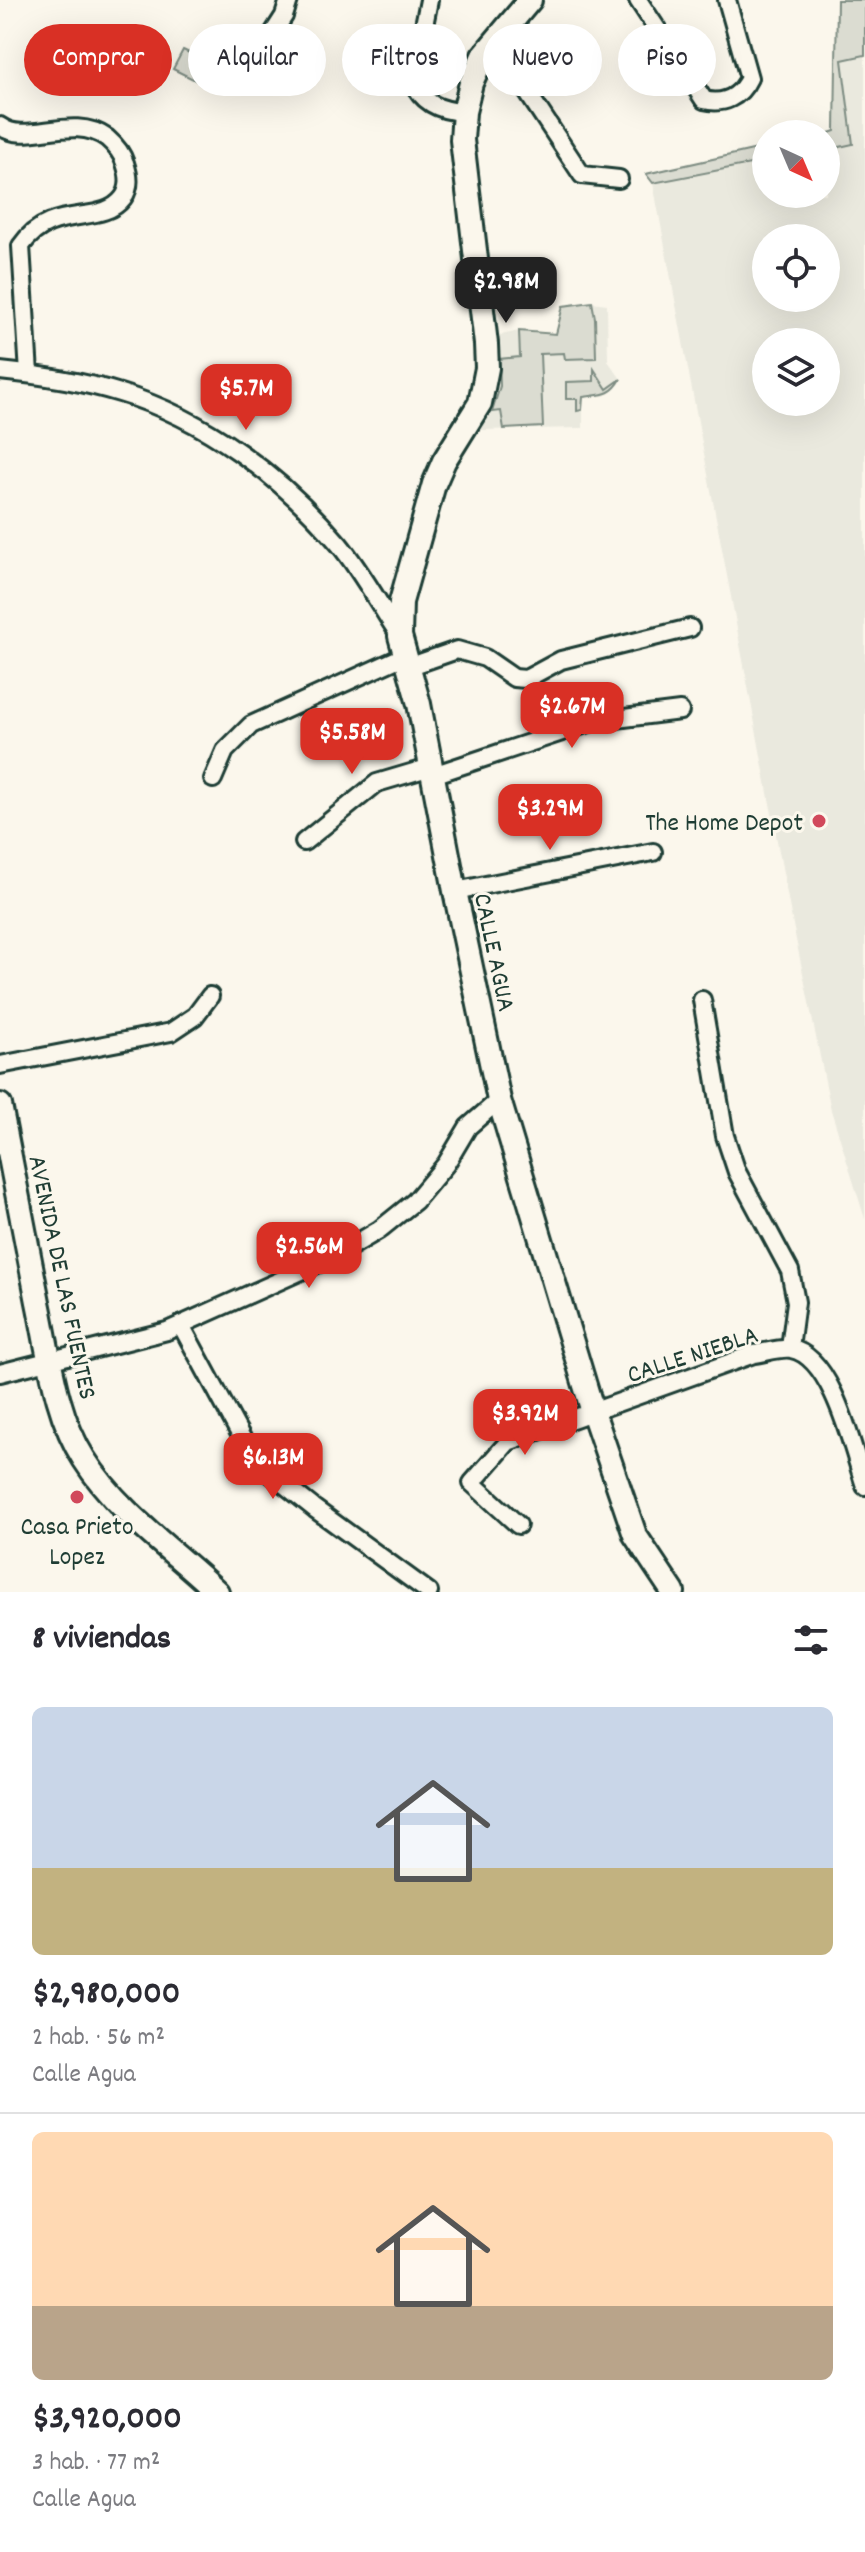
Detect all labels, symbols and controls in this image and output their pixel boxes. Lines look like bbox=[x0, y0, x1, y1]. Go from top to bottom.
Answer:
chip: Comprar bbox=[24, 24, 172, 96]
chip: Alquilar bbox=[188, 24, 326, 96]
chip: Filtros bbox=[342, 24, 467, 96]
chip: Nuevo bbox=[483, 24, 602, 96]
chip: Piso bbox=[618, 24, 716, 96]
north arrow bbox=[752, 120, 840, 208]
map controls bbox=[752, 120, 840, 416]
button: locate bbox=[752, 224, 840, 312]
pin: $2.98M bbox=[441, 257, 571, 325]
text: $2.98M bbox=[473, 264, 539, 301]
button: layers bbox=[752, 328, 840, 416]
pin: $5.7M bbox=[190, 364, 302, 432]
text: $5.7M bbox=[219, 371, 273, 408]
pin: $2.67M bbox=[507, 682, 637, 750]
text: $2.67M bbox=[539, 689, 605, 726]
pin: $5.58M bbox=[287, 708, 417, 776]
text: $5.58M bbox=[318, 715, 386, 752]
pin: $3.29M bbox=[485, 784, 615, 852]
text: $3.29M bbox=[516, 791, 584, 828]
place label: The Home Depot bbox=[645, 806, 803, 843]
marker: The Home Depot bbox=[810, 812, 828, 830]
street label: CALLE AGUA bbox=[462, 890, 523, 1015]
street label: AVENIDA DE LAS FUENTES bbox=[17, 1152, 105, 1403]
pin: $2.56M bbox=[244, 1222, 374, 1290]
text: $2.56M bbox=[275, 1229, 343, 1266]
street label: CALLE NIEBLA bbox=[623, 1318, 763, 1395]
pin: $3.92M bbox=[460, 1389, 590, 1457]
text: $3.92M bbox=[491, 1396, 559, 1433]
pin: $6.13M bbox=[208, 1433, 338, 1501]
text: $6.13M bbox=[242, 1440, 304, 1477]
marker: Casa Prieto Lopez bbox=[68, 1488, 86, 1506]
place label: Casa Prieto Lopez bbox=[21, 1510, 133, 1577]
text: 8 viviendas bbox=[32, 1616, 171, 1665]
icon: filters bbox=[789, 1618, 833, 1662]
icon: home bbox=[361, 1759, 505, 1903]
text: $2,980,000 bbox=[32, 1971, 180, 2020]
text: 2 hab. · 56 m² bbox=[32, 2020, 165, 2057]
text: Calle Agua bbox=[32, 2057, 136, 2094]
icon: home bbox=[361, 2184, 505, 2328]
text: $3,920,000 bbox=[32, 2396, 182, 2445]
text: 3 hab. · 77 m² bbox=[32, 2445, 160, 2482]
text: Calle Agua bbox=[32, 2482, 136, 2519]

